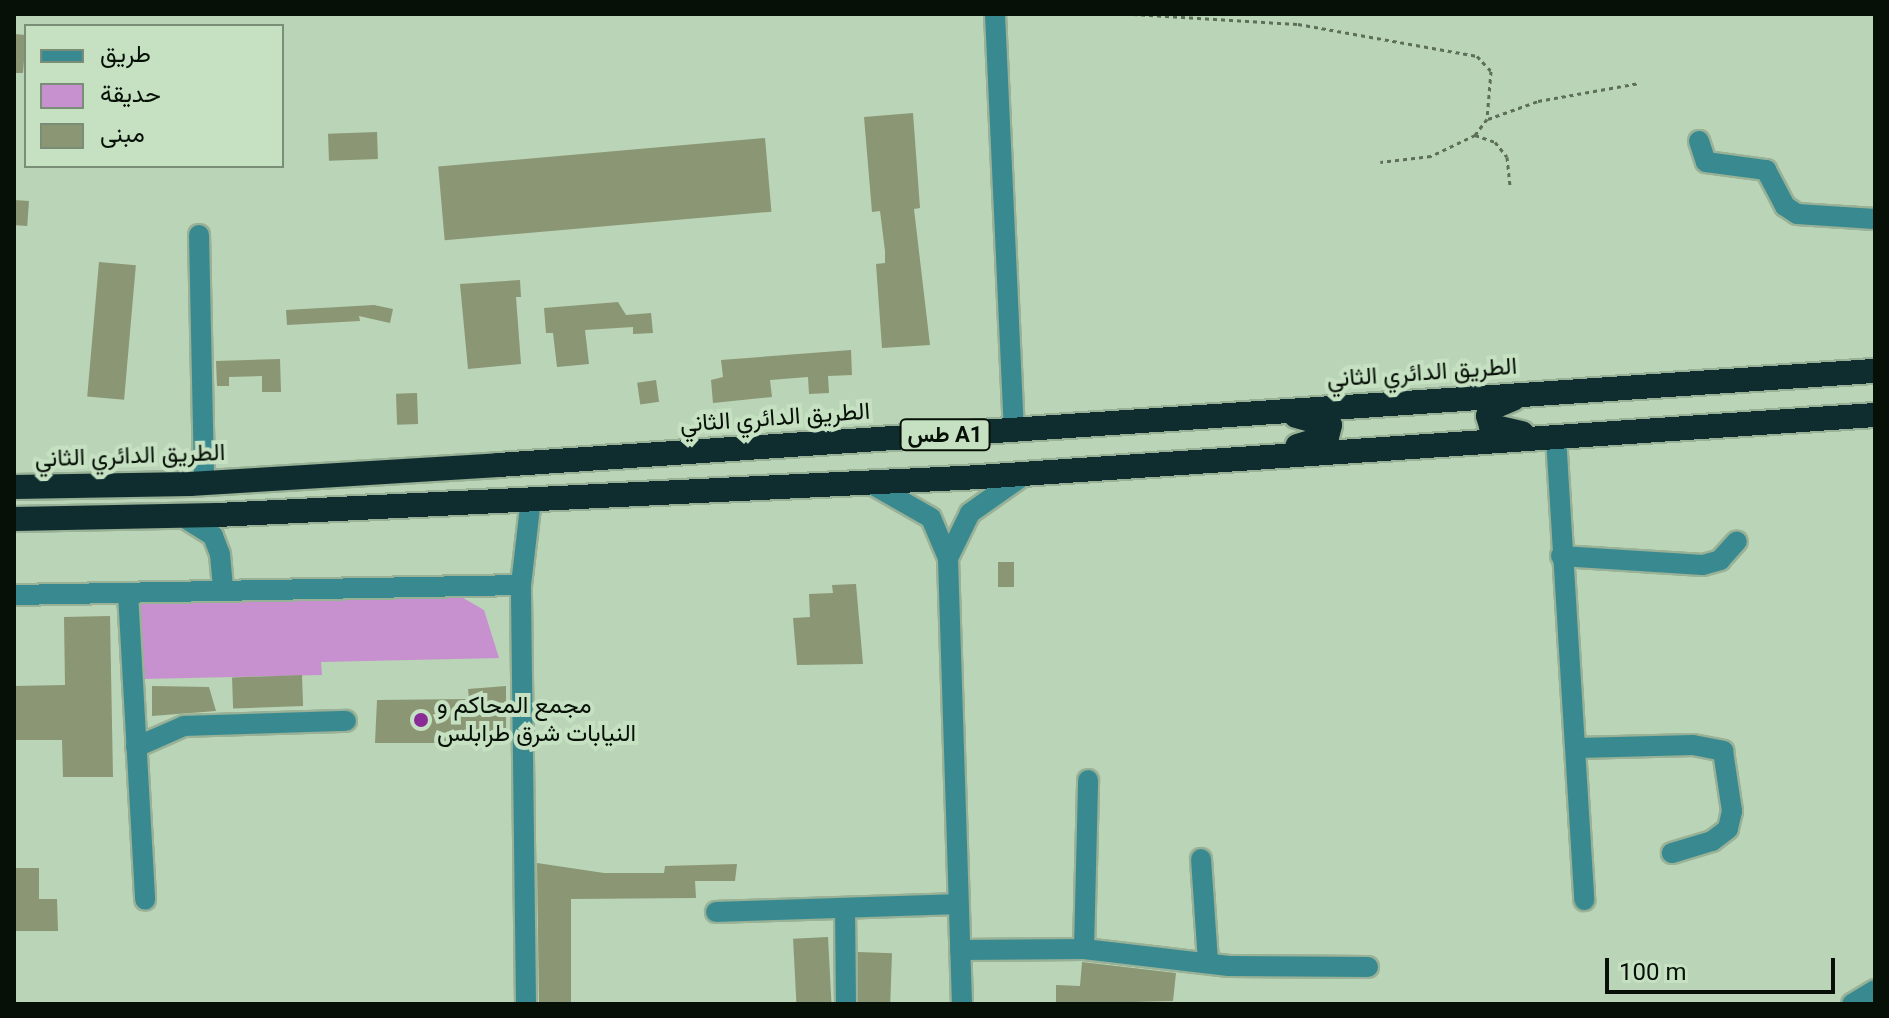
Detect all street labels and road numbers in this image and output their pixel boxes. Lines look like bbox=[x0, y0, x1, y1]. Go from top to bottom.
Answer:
street label: الطريق الدائري الثاني bbox=[1326, 352, 1518, 394]
street label: الطريق الدائري الثاني bbox=[679, 397, 871, 439]
road number: طس A1 bbox=[899, 417, 991, 453]
street label: الطريق الدائري الثاني bbox=[34, 438, 226, 474]

